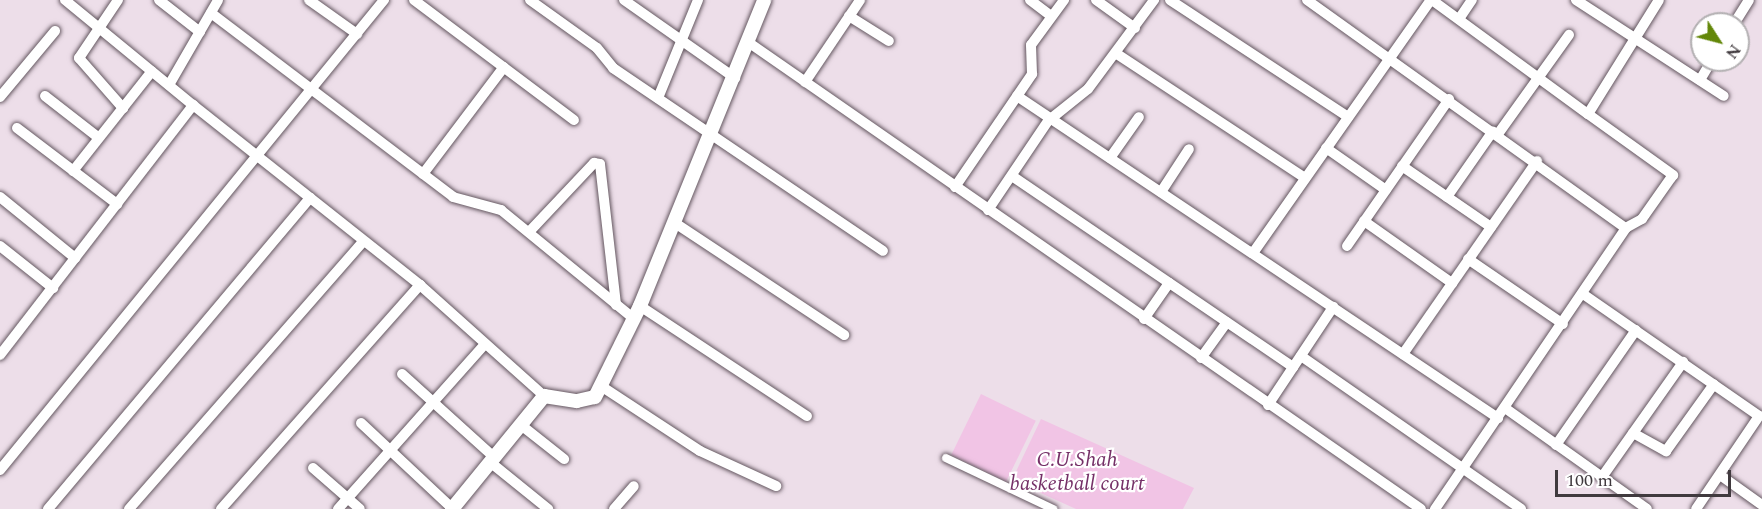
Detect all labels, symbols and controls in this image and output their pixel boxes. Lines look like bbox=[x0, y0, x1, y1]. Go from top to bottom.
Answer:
north arrow bbox=[1690, 12, 1750, 72]
text: N bbox=[1719, 39, 1746, 64]
park label: C.U.Shah basketball court bbox=[1010, 447, 1144, 497]
scale bar bbox=[1558, 458, 1734, 496]
text: 100 m bbox=[1566, 467, 1613, 494]

